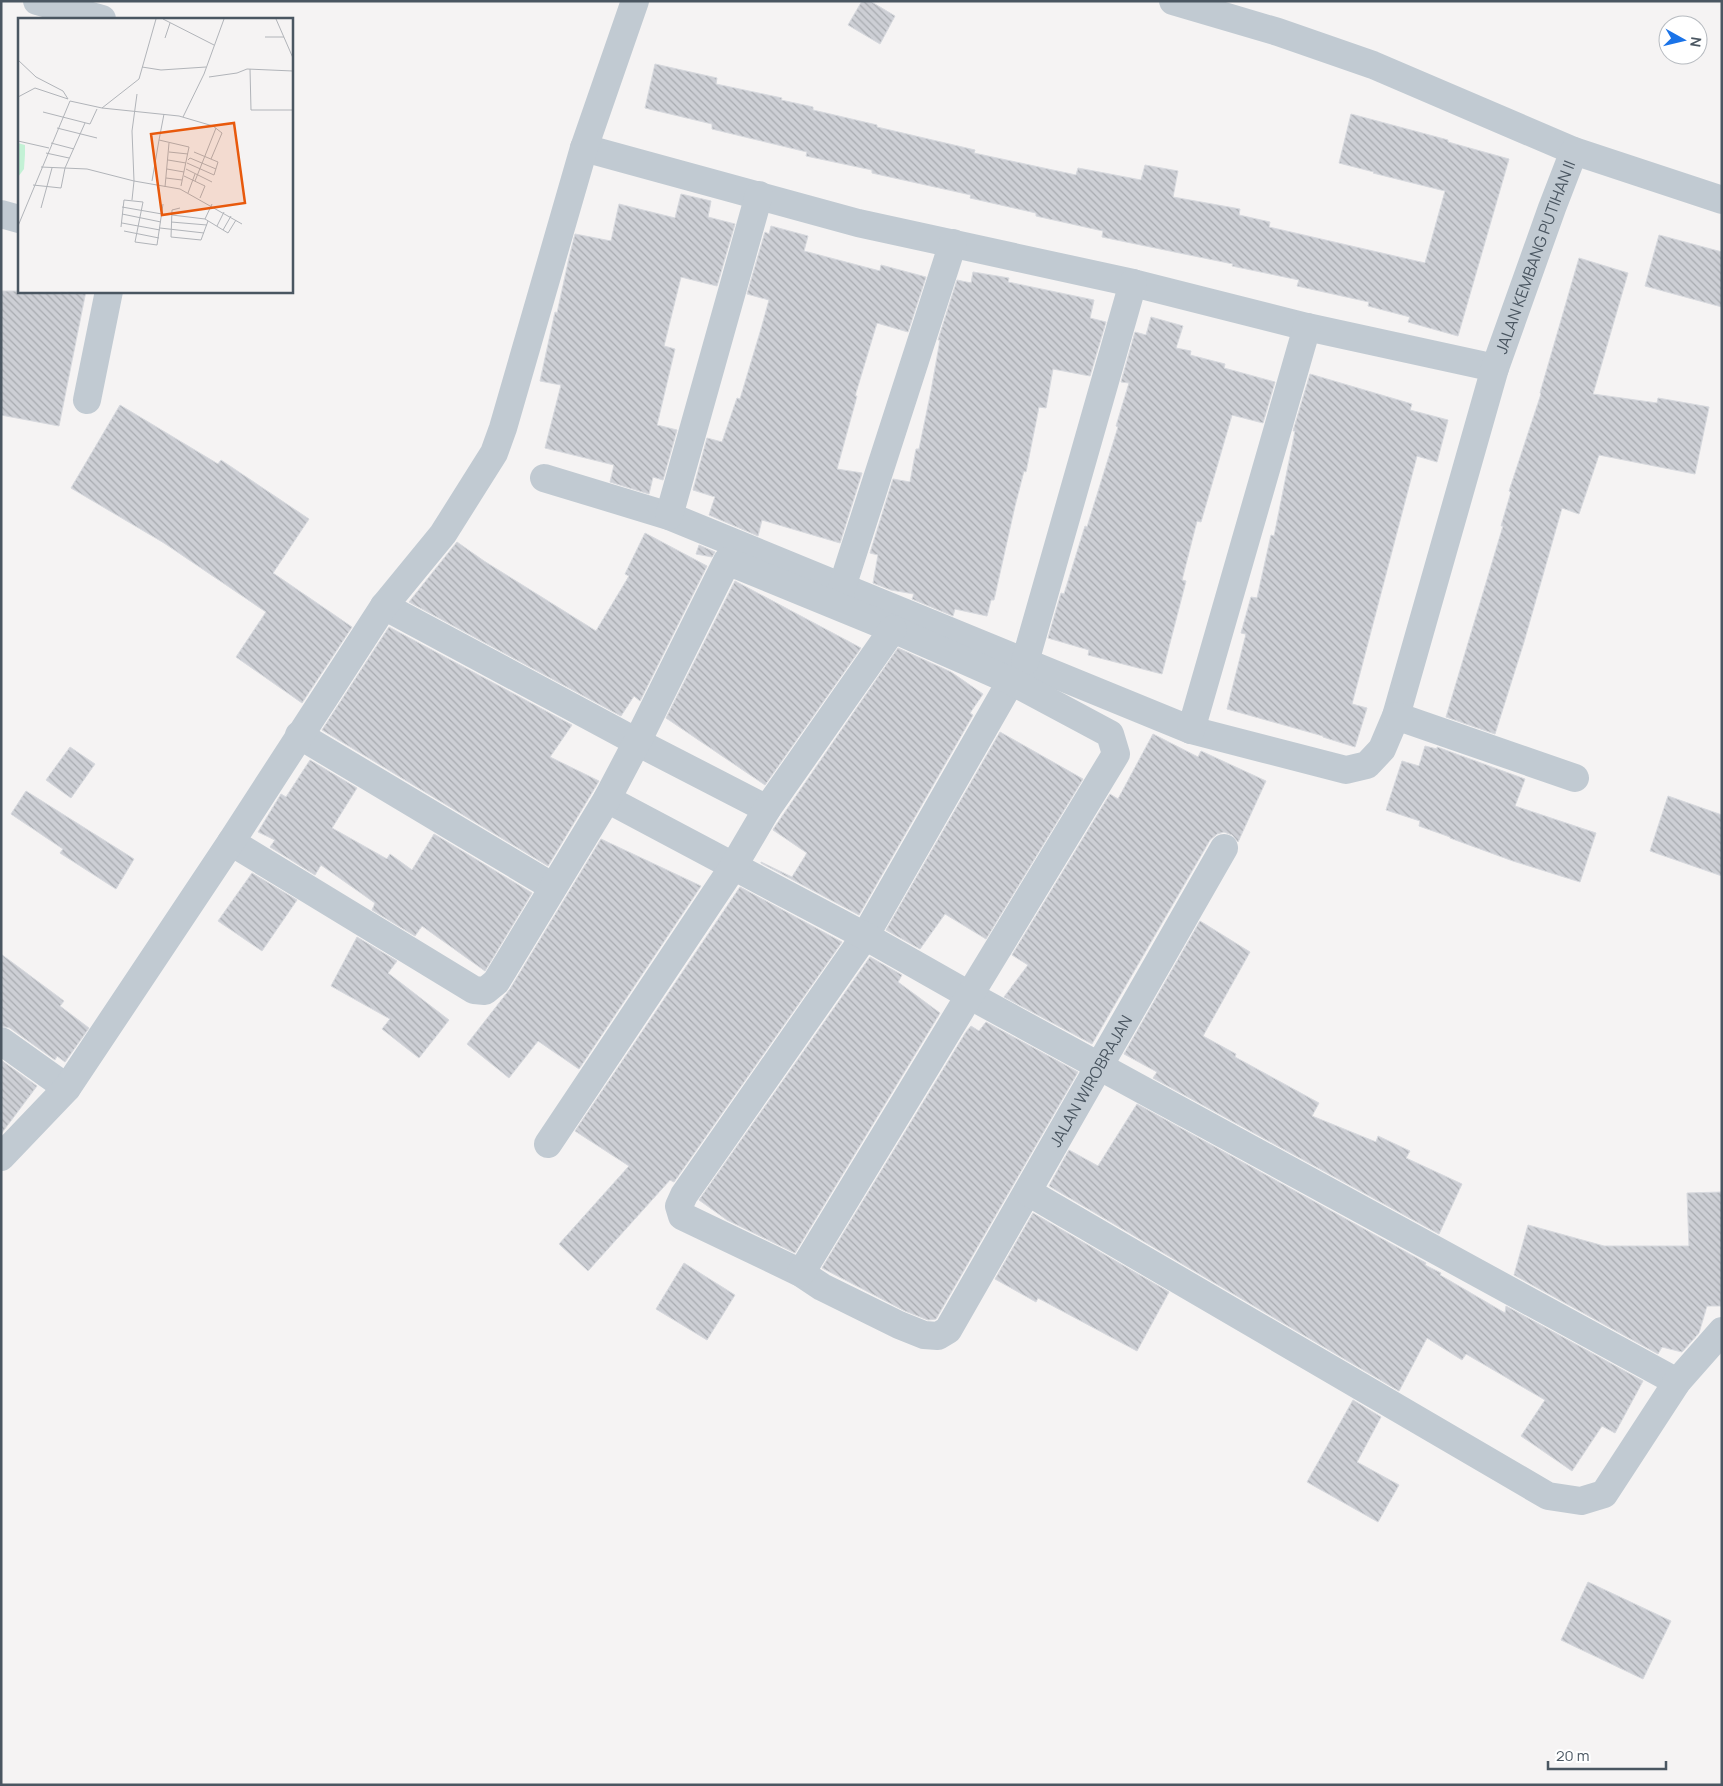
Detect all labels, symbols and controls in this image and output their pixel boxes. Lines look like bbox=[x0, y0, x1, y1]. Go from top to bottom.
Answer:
north arrow bbox=[1658, 15, 1708, 65]
inset map bbox=[18, 18, 292, 292]
text: N bbox=[1686, 36, 1706, 48]
street label: JALAN KEMBANG PUTIHAN II bbox=[1490, 157, 1580, 357]
street label: JALAN WIROBRAJAN bbox=[1044, 1011, 1137, 1151]
scale bar bbox=[1548, 1738, 1666, 1770]
text: 20 m bbox=[1556, 1745, 1589, 1766]

